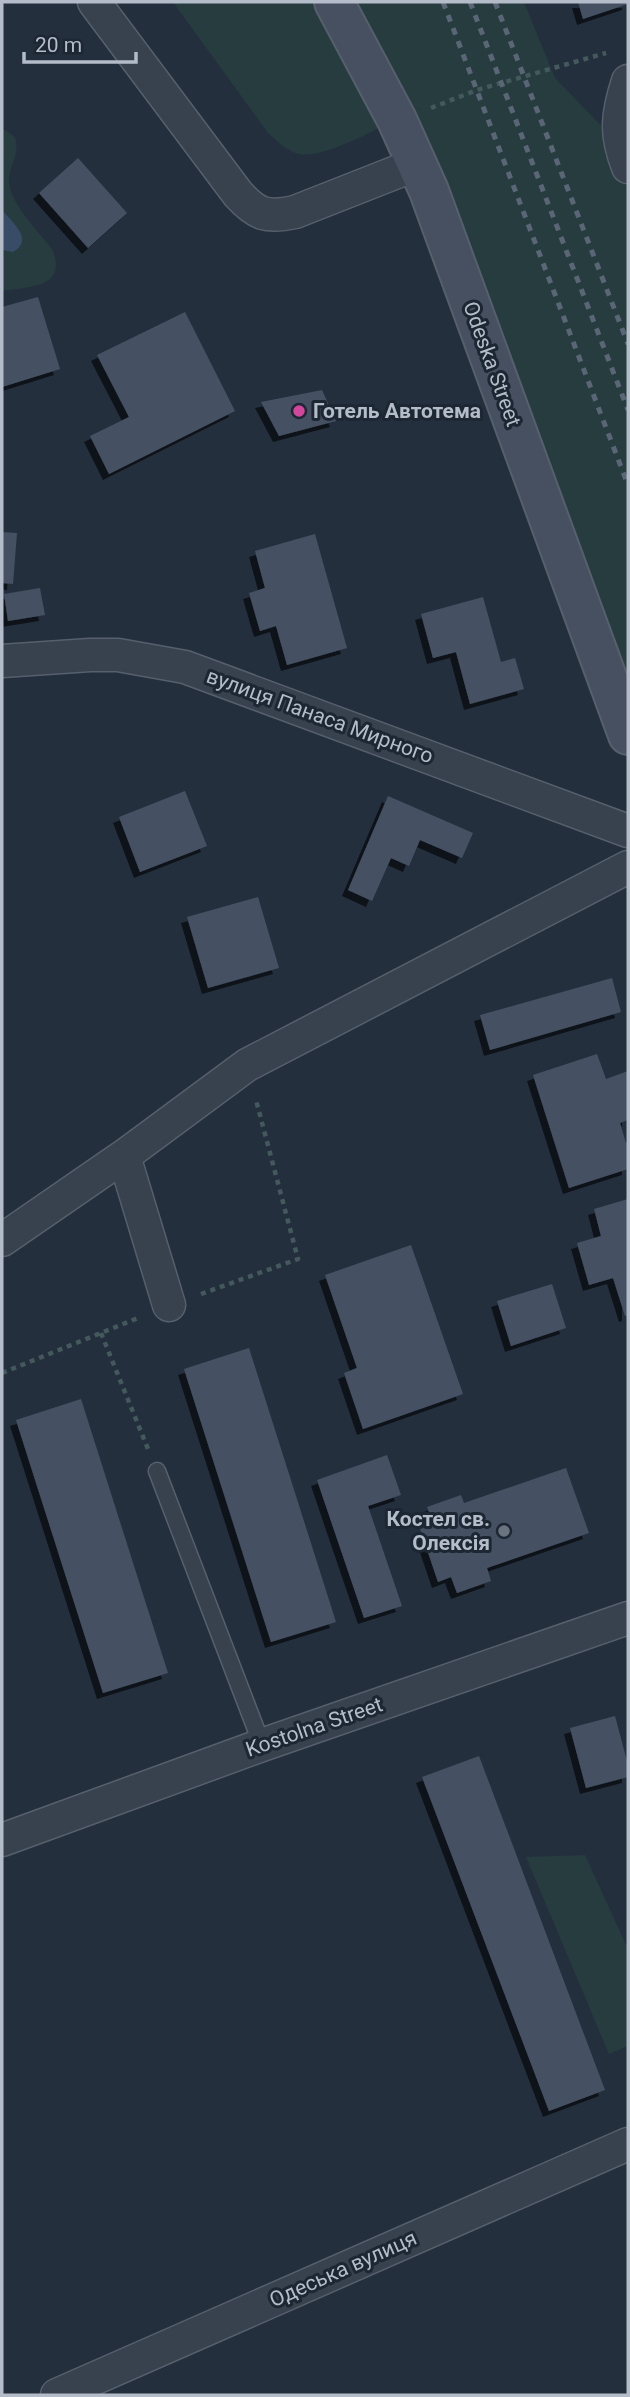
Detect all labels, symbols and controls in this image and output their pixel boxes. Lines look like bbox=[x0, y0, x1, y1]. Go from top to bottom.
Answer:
scale bar bbox=[24, 21, 136, 65]
text: 20 m bbox=[35, 33, 82, 57]
street label: Odeska Street bbox=[458, 298, 526, 430]
place label: Готель Автотема bbox=[313, 399, 481, 423]
marker: Готель Автотема bbox=[291, 403, 307, 419]
street label: вулиця Панаса Мирного bbox=[203, 664, 437, 768]
place label: Костел св. Олексія bbox=[387, 1507, 490, 1555]
marker: Костел св. Олексія bbox=[496, 1523, 512, 1539]
street label: Kostolna Street bbox=[242, 1692, 386, 1762]
street label: Одеська вулиця bbox=[266, 2226, 420, 2312]

